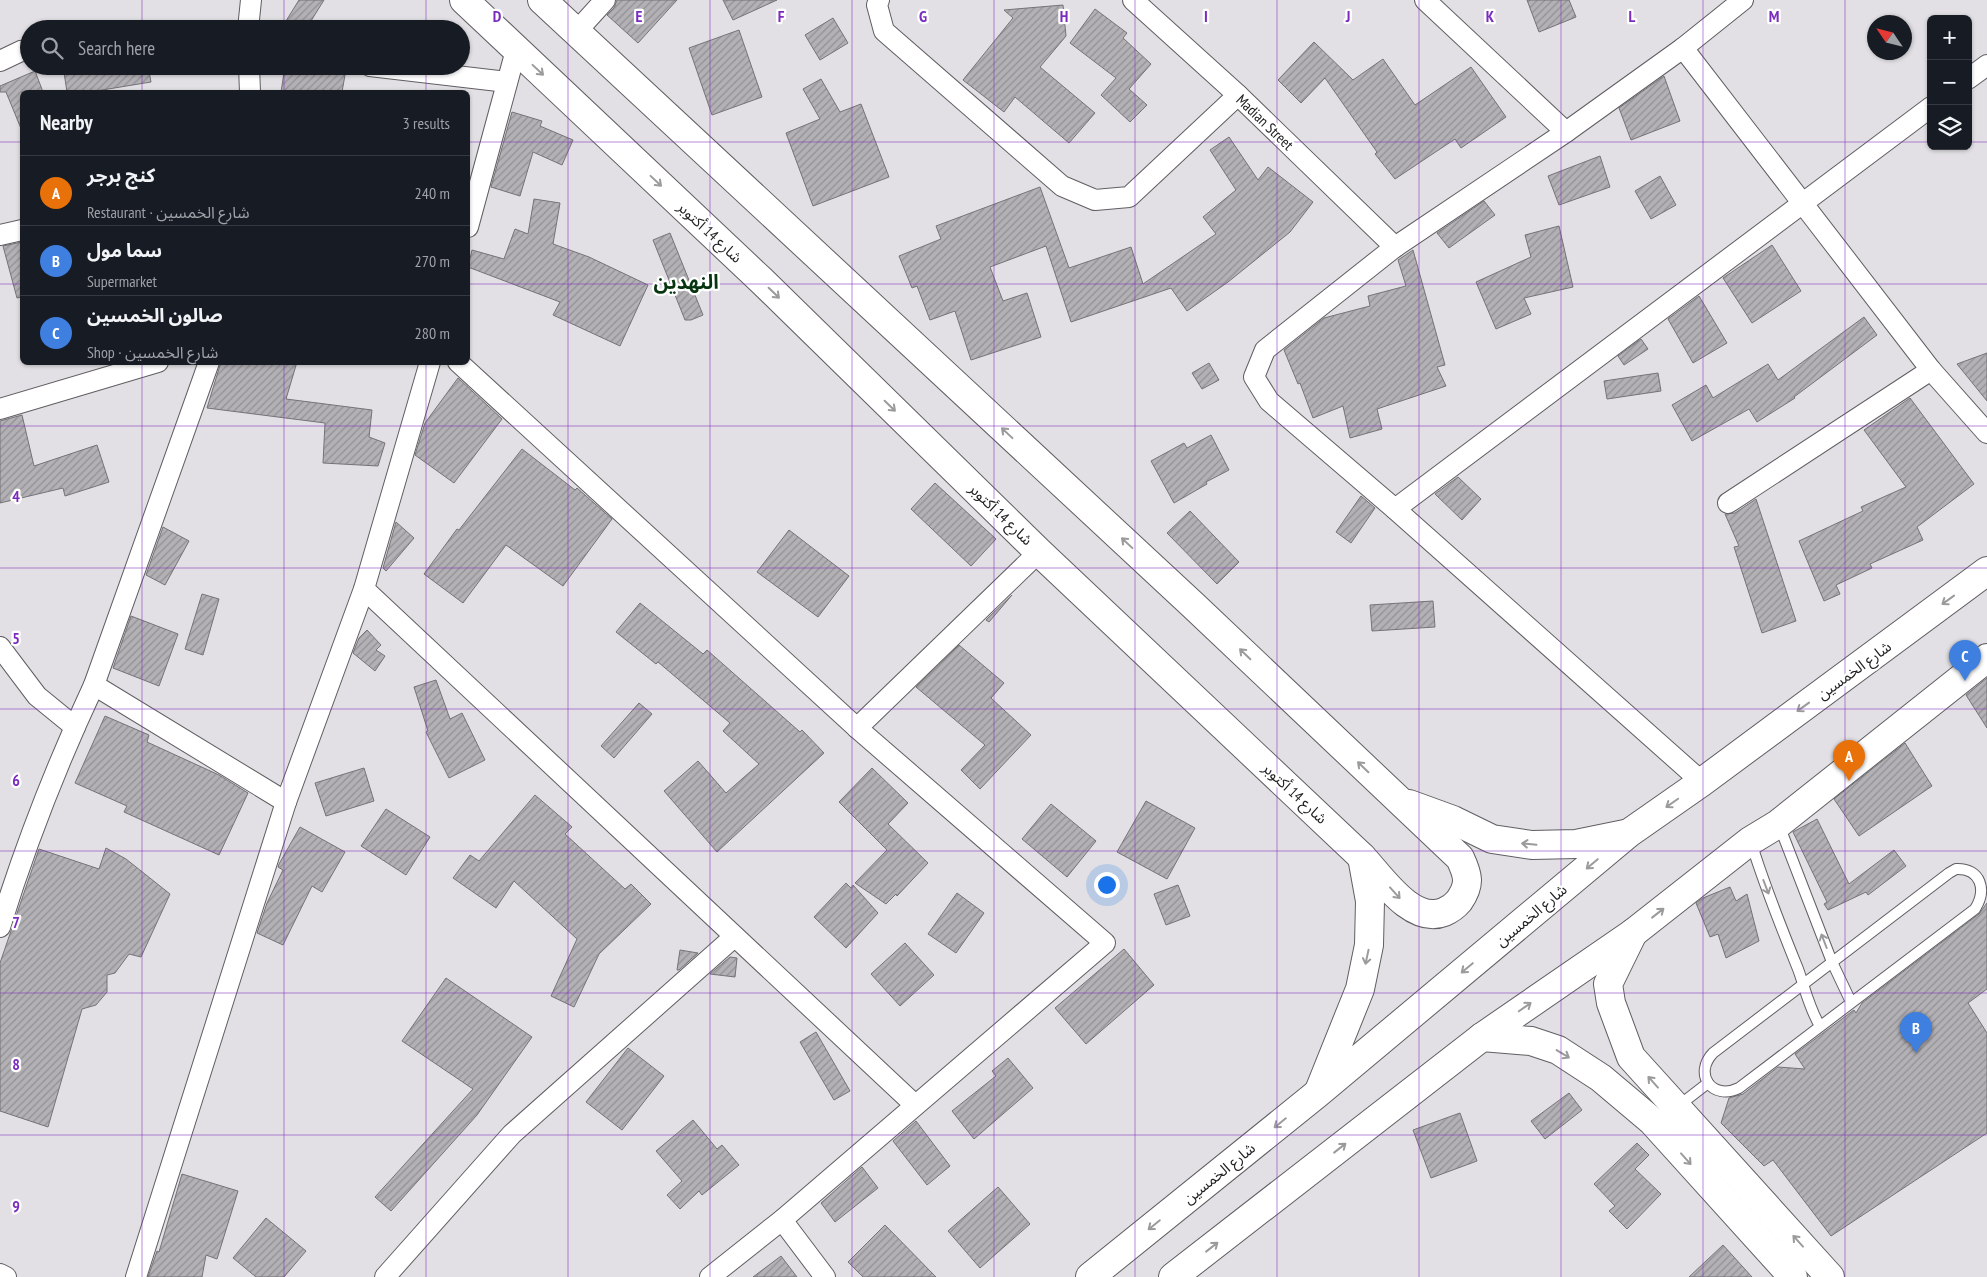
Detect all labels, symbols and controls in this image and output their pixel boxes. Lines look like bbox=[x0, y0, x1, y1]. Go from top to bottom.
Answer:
text: D bbox=[493, 6, 502, 26]
text: E bbox=[636, 6, 643, 26]
text: F bbox=[778, 6, 785, 26]
text: G bbox=[919, 6, 927, 26]
text: H bbox=[1060, 6, 1068, 26]
text: I bbox=[1204, 6, 1208, 26]
text: J bbox=[1345, 6, 1350, 26]
text: K bbox=[1486, 6, 1495, 26]
text: L bbox=[1629, 6, 1636, 26]
text: M bbox=[1769, 6, 1779, 26]
north arrow bbox=[1867, 15, 1912, 60]
map controls bbox=[1927, 15, 1972, 150]
button: + bbox=[1927, 15, 1972, 60]
search box bbox=[20, 20, 470, 75]
icon: search bbox=[38, 34, 66, 62]
text: Search here bbox=[78, 36, 155, 60]
button: − bbox=[1927, 60, 1972, 105]
one-way arrow bbox=[531, 64, 544, 76]
street label: Madian Street bbox=[1232, 90, 1298, 154]
button: layers bbox=[1927, 105, 1972, 150]
text: Nearby bbox=[40, 109, 93, 136]
text: 3 results bbox=[403, 113, 450, 133]
text: كنج برجر bbox=[87, 163, 155, 187]
one-way arrow bbox=[650, 175, 662, 187]
text: A bbox=[52, 183, 60, 203]
text: 240 m bbox=[415, 183, 450, 203]
street label: شارع 14 أكتوبر bbox=[671, 197, 746, 269]
text: Restaurant · شارع الخمسين bbox=[87, 202, 249, 222]
text: سما مول bbox=[87, 238, 162, 262]
text: B bbox=[52, 251, 60, 271]
text: 270 m bbox=[415, 251, 450, 271]
district label: النهدين bbox=[653, 269, 719, 295]
text: Supermarket bbox=[87, 271, 157, 291]
one-way arrow bbox=[768, 287, 780, 299]
text: صالون الخمسين bbox=[87, 303, 223, 327]
text: C bbox=[52, 323, 60, 343]
text: 280 m bbox=[415, 323, 450, 343]
text: Shop · شارع الخمسين bbox=[87, 342, 218, 362]
one-way arrow bbox=[884, 400, 897, 412]
one-way arrow bbox=[1001, 427, 1014, 439]
street label: شارع 14 أكتوبر bbox=[962, 478, 1037, 551]
text: 4 bbox=[12, 486, 20, 506]
one-way arrow bbox=[1120, 537, 1133, 549]
one-way arrow bbox=[1941, 595, 1955, 605]
text: 5 bbox=[12, 628, 20, 648]
street label: شارع الخمسين bbox=[1813, 636, 1897, 706]
pin: C bbox=[1949, 640, 1981, 681]
one-way arrow bbox=[1239, 648, 1251, 660]
one-way arrow bbox=[1796, 702, 1810, 712]
pin: A bbox=[1833, 740, 1865, 781]
street label: شارع 14 أكتوبر bbox=[1256, 758, 1331, 830]
one-way arrow bbox=[1356, 761, 1369, 773]
text: 6 bbox=[12, 770, 20, 790]
one-way arrow bbox=[1665, 798, 1679, 808]
one-way arrow bbox=[1521, 839, 1537, 849]
one-way arrow bbox=[1585, 859, 1598, 870]
your location bbox=[1094, 872, 1120, 898]
street label: شارع الخمسين bbox=[1491, 879, 1573, 953]
one-way arrow bbox=[1762, 879, 1771, 894]
one-way arrow bbox=[1389, 887, 1401, 900]
one-way arrow bbox=[1651, 908, 1664, 919]
text: 7 bbox=[12, 912, 20, 932]
one-way arrow bbox=[1819, 934, 1829, 949]
one-way arrow bbox=[1361, 949, 1371, 965]
one-way arrow bbox=[1460, 963, 1473, 974]
one-way arrow bbox=[1518, 1002, 1532, 1012]
pin: B bbox=[1900, 1012, 1932, 1053]
one-way arrow bbox=[1556, 1049, 1570, 1059]
text: 8 bbox=[12, 1054, 20, 1074]
one-way arrow bbox=[1647, 1075, 1659, 1088]
one-way arrow bbox=[1274, 1118, 1287, 1129]
street label: شارع الخمسين bbox=[1179, 1138, 1261, 1210]
one-way arrow bbox=[1333, 1142, 1346, 1153]
one-way arrow bbox=[1680, 1152, 1692, 1165]
text: 9 bbox=[12, 1196, 20, 1216]
one-way arrow bbox=[1148, 1220, 1161, 1231]
one-way arrow bbox=[1792, 1234, 1804, 1247]
one-way arrow bbox=[1205, 1242, 1219, 1252]

